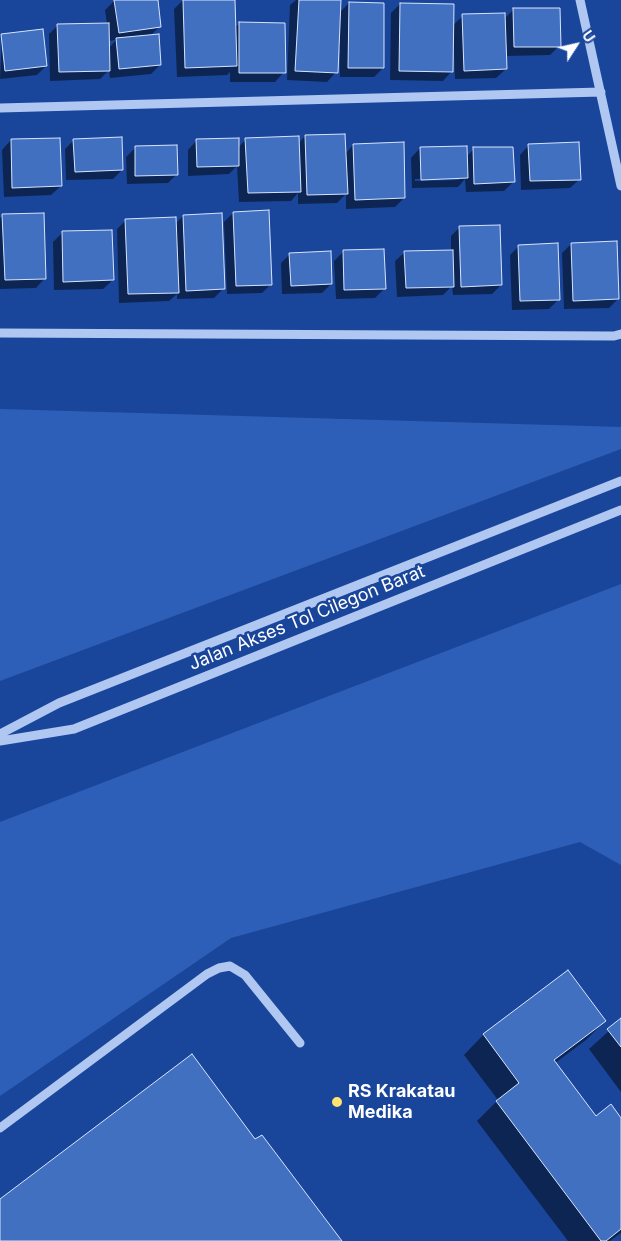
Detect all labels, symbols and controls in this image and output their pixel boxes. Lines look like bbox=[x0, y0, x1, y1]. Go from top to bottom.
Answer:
north arrow bbox=[551, 20, 601, 70]
text: U bbox=[579, 27, 599, 45]
street label: Jalan Akses Tol Cilegon Barat bbox=[186, 561, 428, 675]
place label: RS Krakatau Medika bbox=[348, 1081, 456, 1124]
marker: RS Krakatau Medika bbox=[330, 1095, 344, 1109]

